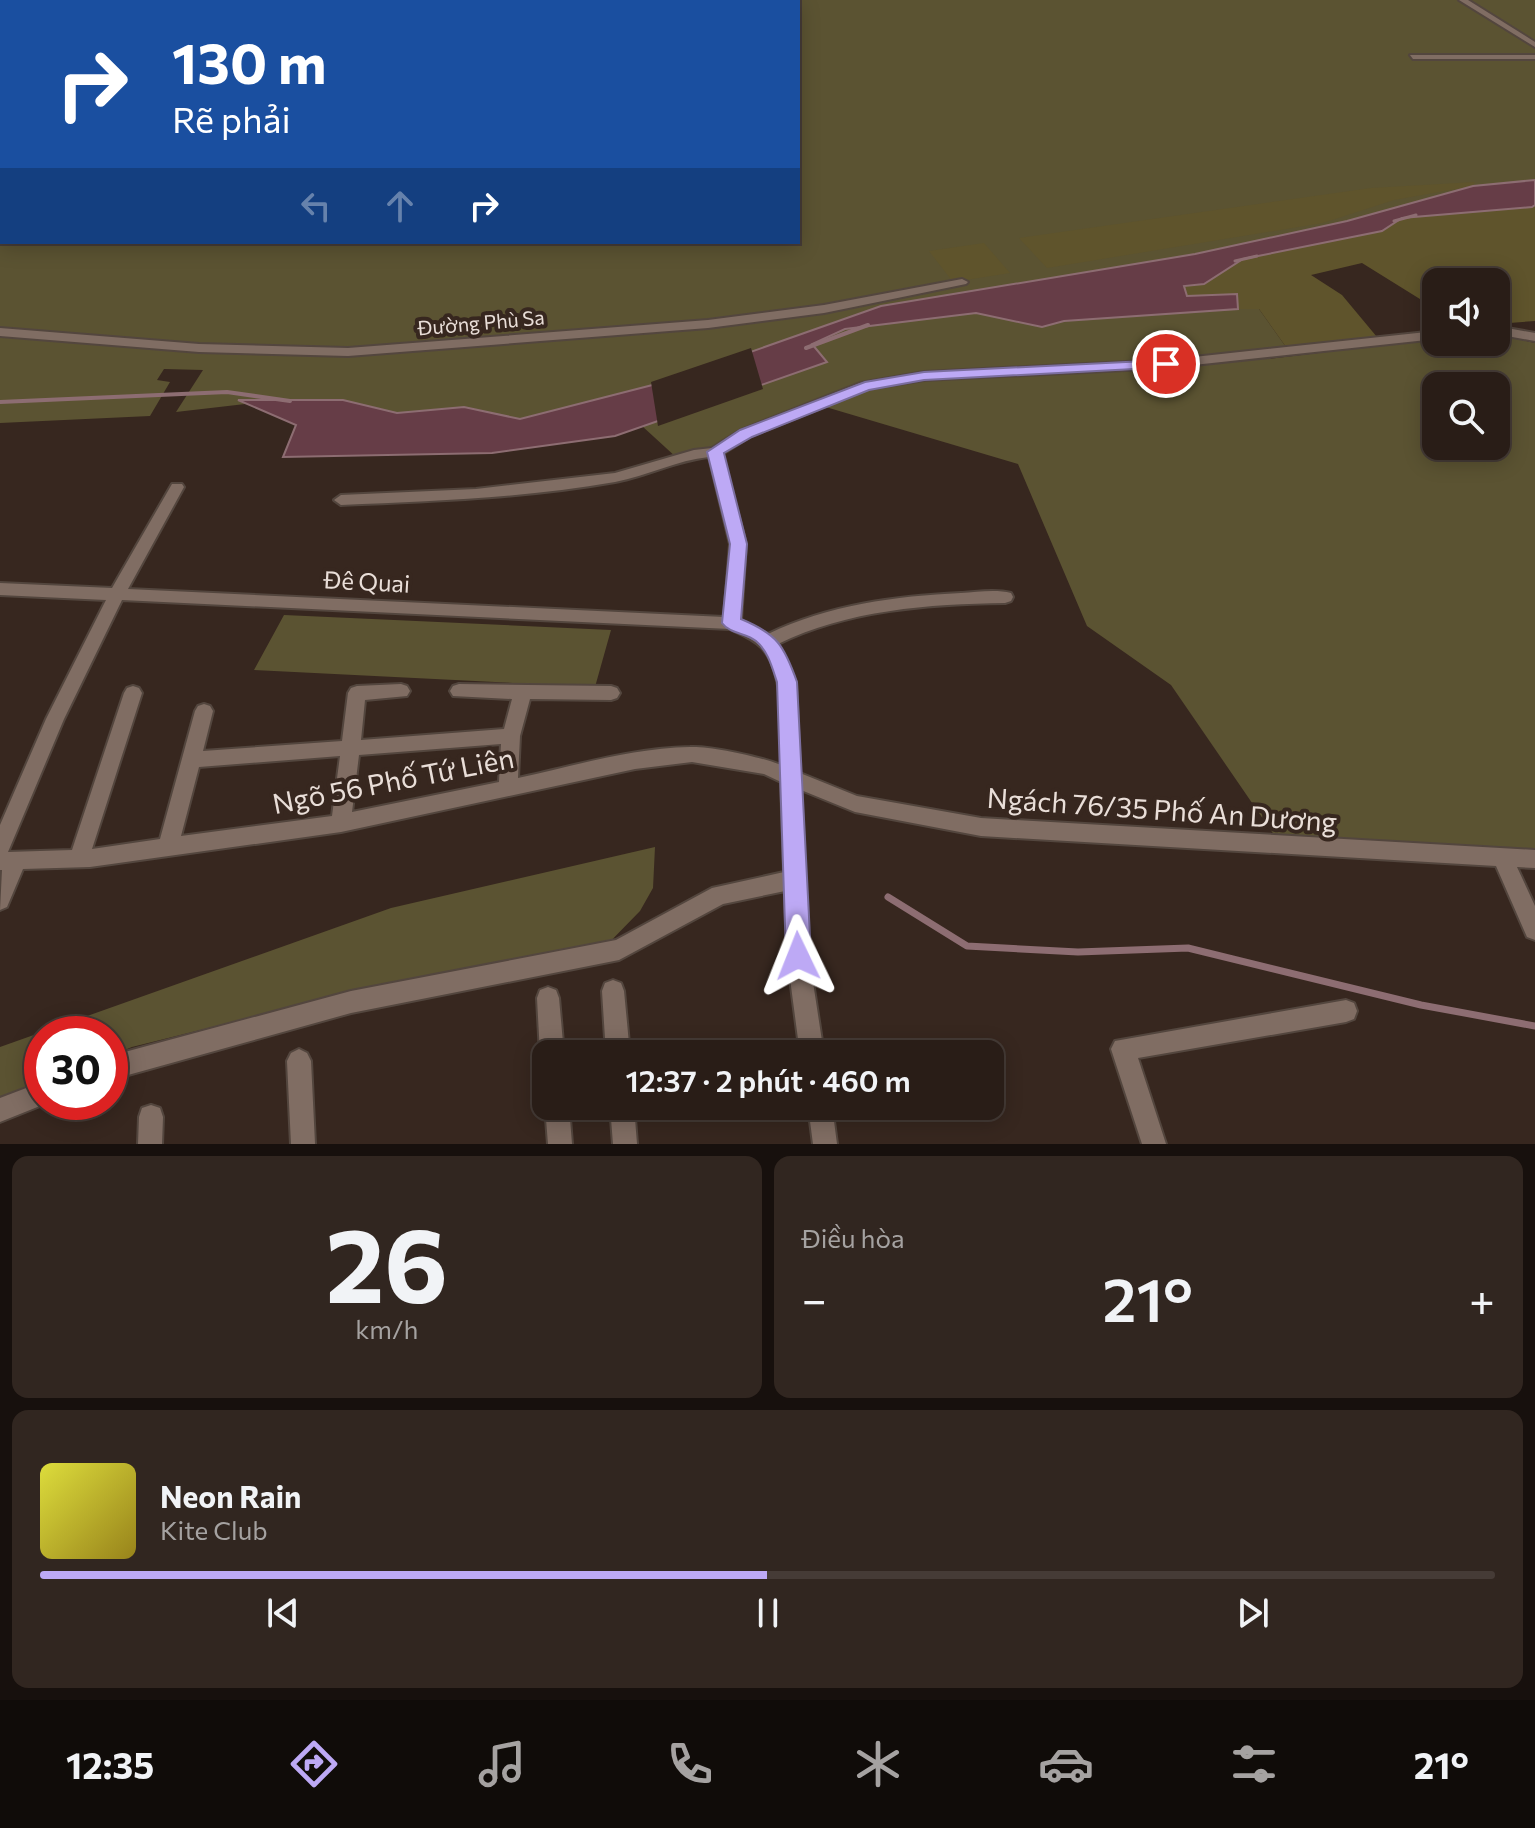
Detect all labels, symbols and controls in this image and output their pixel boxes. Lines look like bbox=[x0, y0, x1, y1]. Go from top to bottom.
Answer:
text: 130 m bbox=[172, 27, 327, 96]
icon: right bbox=[40, 32, 144, 136]
text: Rẽ phải bbox=[172, 96, 291, 140]
icon: left bbox=[294, 184, 338, 228]
icon: ahead bbox=[378, 184, 422, 228]
icon: right bbox=[462, 184, 506, 228]
map controls bbox=[1422, 268, 1510, 460]
button: sound bbox=[1422, 268, 1510, 356]
street label: Đường Phù Sa bbox=[416, 304, 545, 340]
pin bbox=[1132, 330, 1200, 398]
icon: arrive bbox=[1144, 342, 1188, 386]
button: search bbox=[1422, 372, 1510, 460]
street label: Đê Quai bbox=[322, 564, 411, 598]
street label: Ngõ 56 Phố Tứ Liên bbox=[269, 740, 517, 820]
street label: Ngách 76/35 Phố An Dương bbox=[986, 780, 1338, 838]
position arrow bbox=[756, 914, 840, 998]
speed limit sign: 30 bbox=[24, 1016, 128, 1120]
text: 12:37 · 2 phút · 460 m bbox=[625, 1061, 911, 1098]
text: 26 bbox=[325, 1197, 448, 1324]
text: Điều hòa bbox=[802, 1222, 905, 1253]
text: 21° bbox=[1103, 1261, 1193, 1334]
text: − bbox=[802, 1271, 827, 1325]
text: + bbox=[1469, 1271, 1495, 1325]
text: km/h bbox=[355, 1313, 418, 1344]
text: Neon Rain bbox=[160, 1477, 301, 1514]
text: Kite Club bbox=[160, 1514, 268, 1545]
icon: previous bbox=[261, 1591, 305, 1635]
icon: pause bbox=[746, 1591, 790, 1635]
icon: next bbox=[1231, 1591, 1275, 1635]
icon: directions bbox=[286, 1736, 342, 1792]
icon: music bbox=[474, 1736, 530, 1792]
icon: phone bbox=[662, 1736, 718, 1792]
icon: climate bbox=[850, 1736, 906, 1792]
icon: car bbox=[1038, 1736, 1094, 1792]
icon: filters bbox=[1226, 1736, 1282, 1792]
text: 12:35 bbox=[66, 1742, 154, 1786]
text: 21° bbox=[1414, 1742, 1469, 1786]

